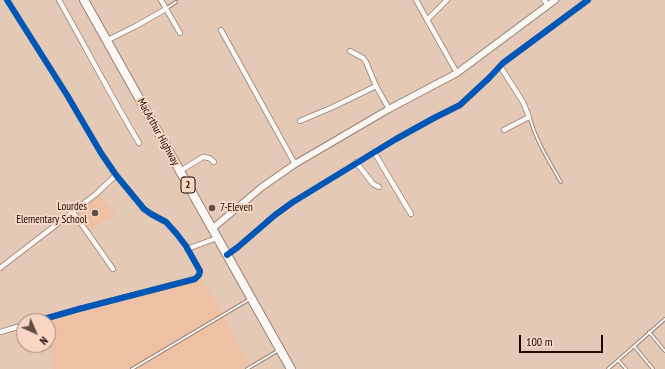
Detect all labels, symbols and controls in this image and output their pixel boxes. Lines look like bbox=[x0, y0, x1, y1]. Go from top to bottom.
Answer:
street label: MacArthur Highway bbox=[134, 96, 182, 168]
road number: 2 bbox=[181, 177, 195, 193]
place label: Lourdes Elementary School bbox=[16, 200, 87, 226]
place label: 7-Eleven bbox=[220, 201, 253, 215]
marker: 7-Eleven bbox=[207, 203, 217, 213]
marker: Lourdes Elementary School bbox=[90, 208, 100, 218]
north arrow bbox=[16, 313, 56, 353]
scale bar bbox=[521, 327, 605, 353]
text: N bbox=[37, 334, 51, 348]
text: 100 m bbox=[526, 334, 553, 349]

